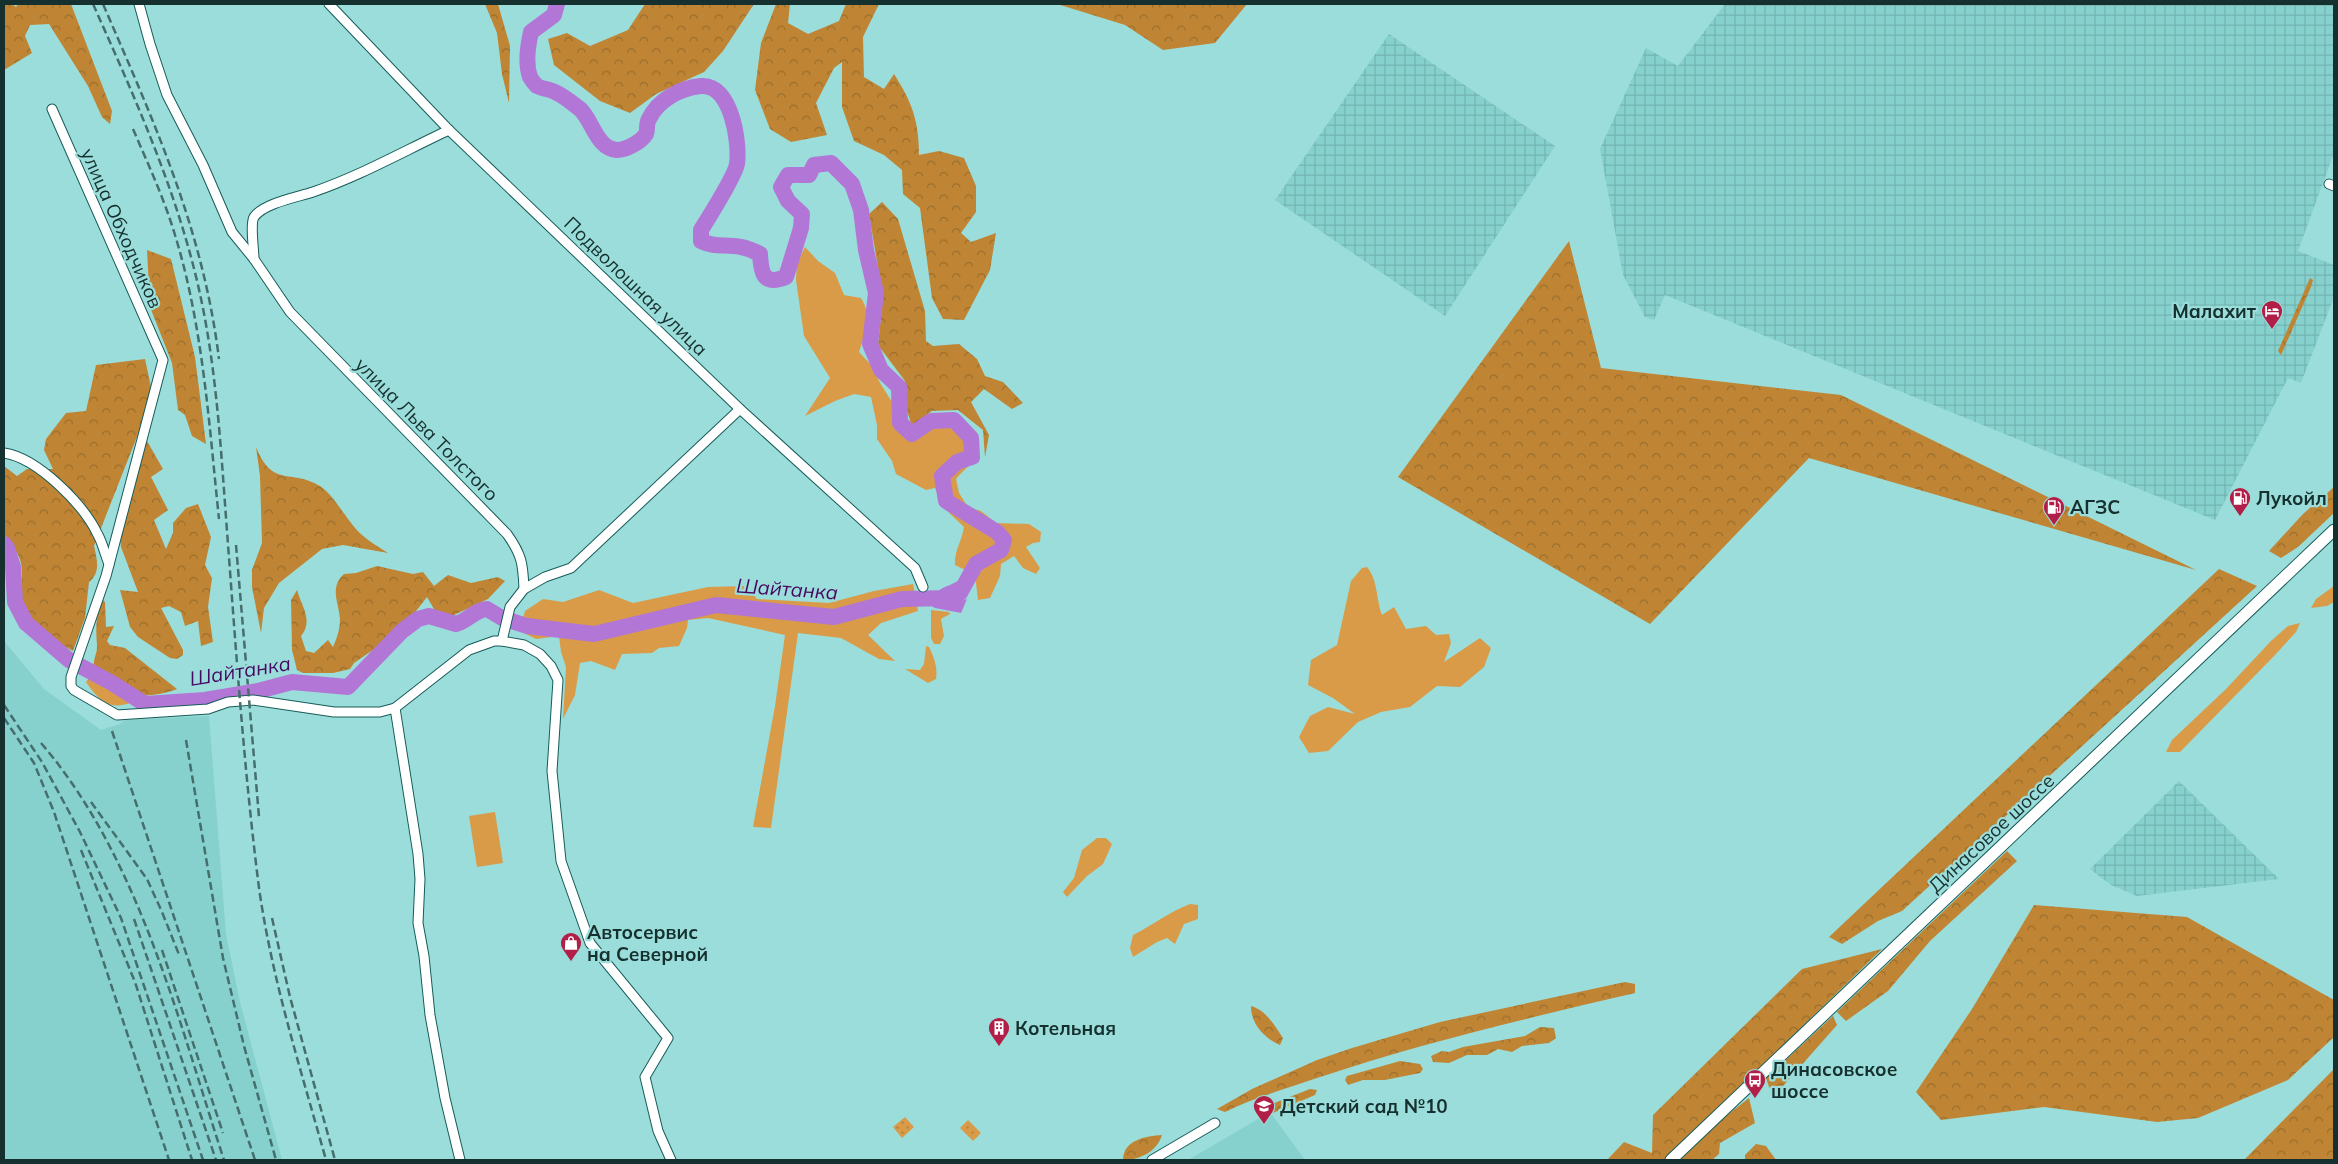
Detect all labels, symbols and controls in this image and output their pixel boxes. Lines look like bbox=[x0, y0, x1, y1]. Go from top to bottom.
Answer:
street label: улица Обходчиков bbox=[76, 144, 168, 312]
street label: Подволошная улица bbox=[559, 211, 713, 361]
place label: Малахит bbox=[2172, 299, 2257, 323]
hotel icon: Малахит bbox=[2260, 299, 2284, 330]
street label: улица Льва Толстого bbox=[350, 352, 504, 506]
fuel station icon: Лукойл bbox=[2228, 486, 2252, 517]
place label: Лукойл bbox=[2256, 486, 2327, 510]
fuel station icon: АГЗС bbox=[2042, 495, 2066, 526]
place label: АГЗС bbox=[2070, 495, 2120, 519]
water label: Шайтанка bbox=[735, 572, 839, 605]
water label: Шайтанка bbox=[188, 650, 292, 691]
street label: Динасовое шоссе bbox=[1923, 768, 2059, 898]
place label: Автосервис на Северной bbox=[587, 920, 708, 966]
shop icon: Автосервис на Северной bbox=[559, 931, 583, 962]
building icon: Котельная bbox=[987, 1016, 1011, 1047]
place label: Котельная bbox=[1015, 1016, 1116, 1040]
place label: Динасовское шоссе bbox=[1771, 1057, 1897, 1103]
bus stop icon: Динасовское шоссе bbox=[1743, 1068, 1767, 1099]
school or university icon: Детский сад №10 bbox=[1252, 1094, 1276, 1125]
place label: Детский сад №10 bbox=[1280, 1094, 1448, 1118]

